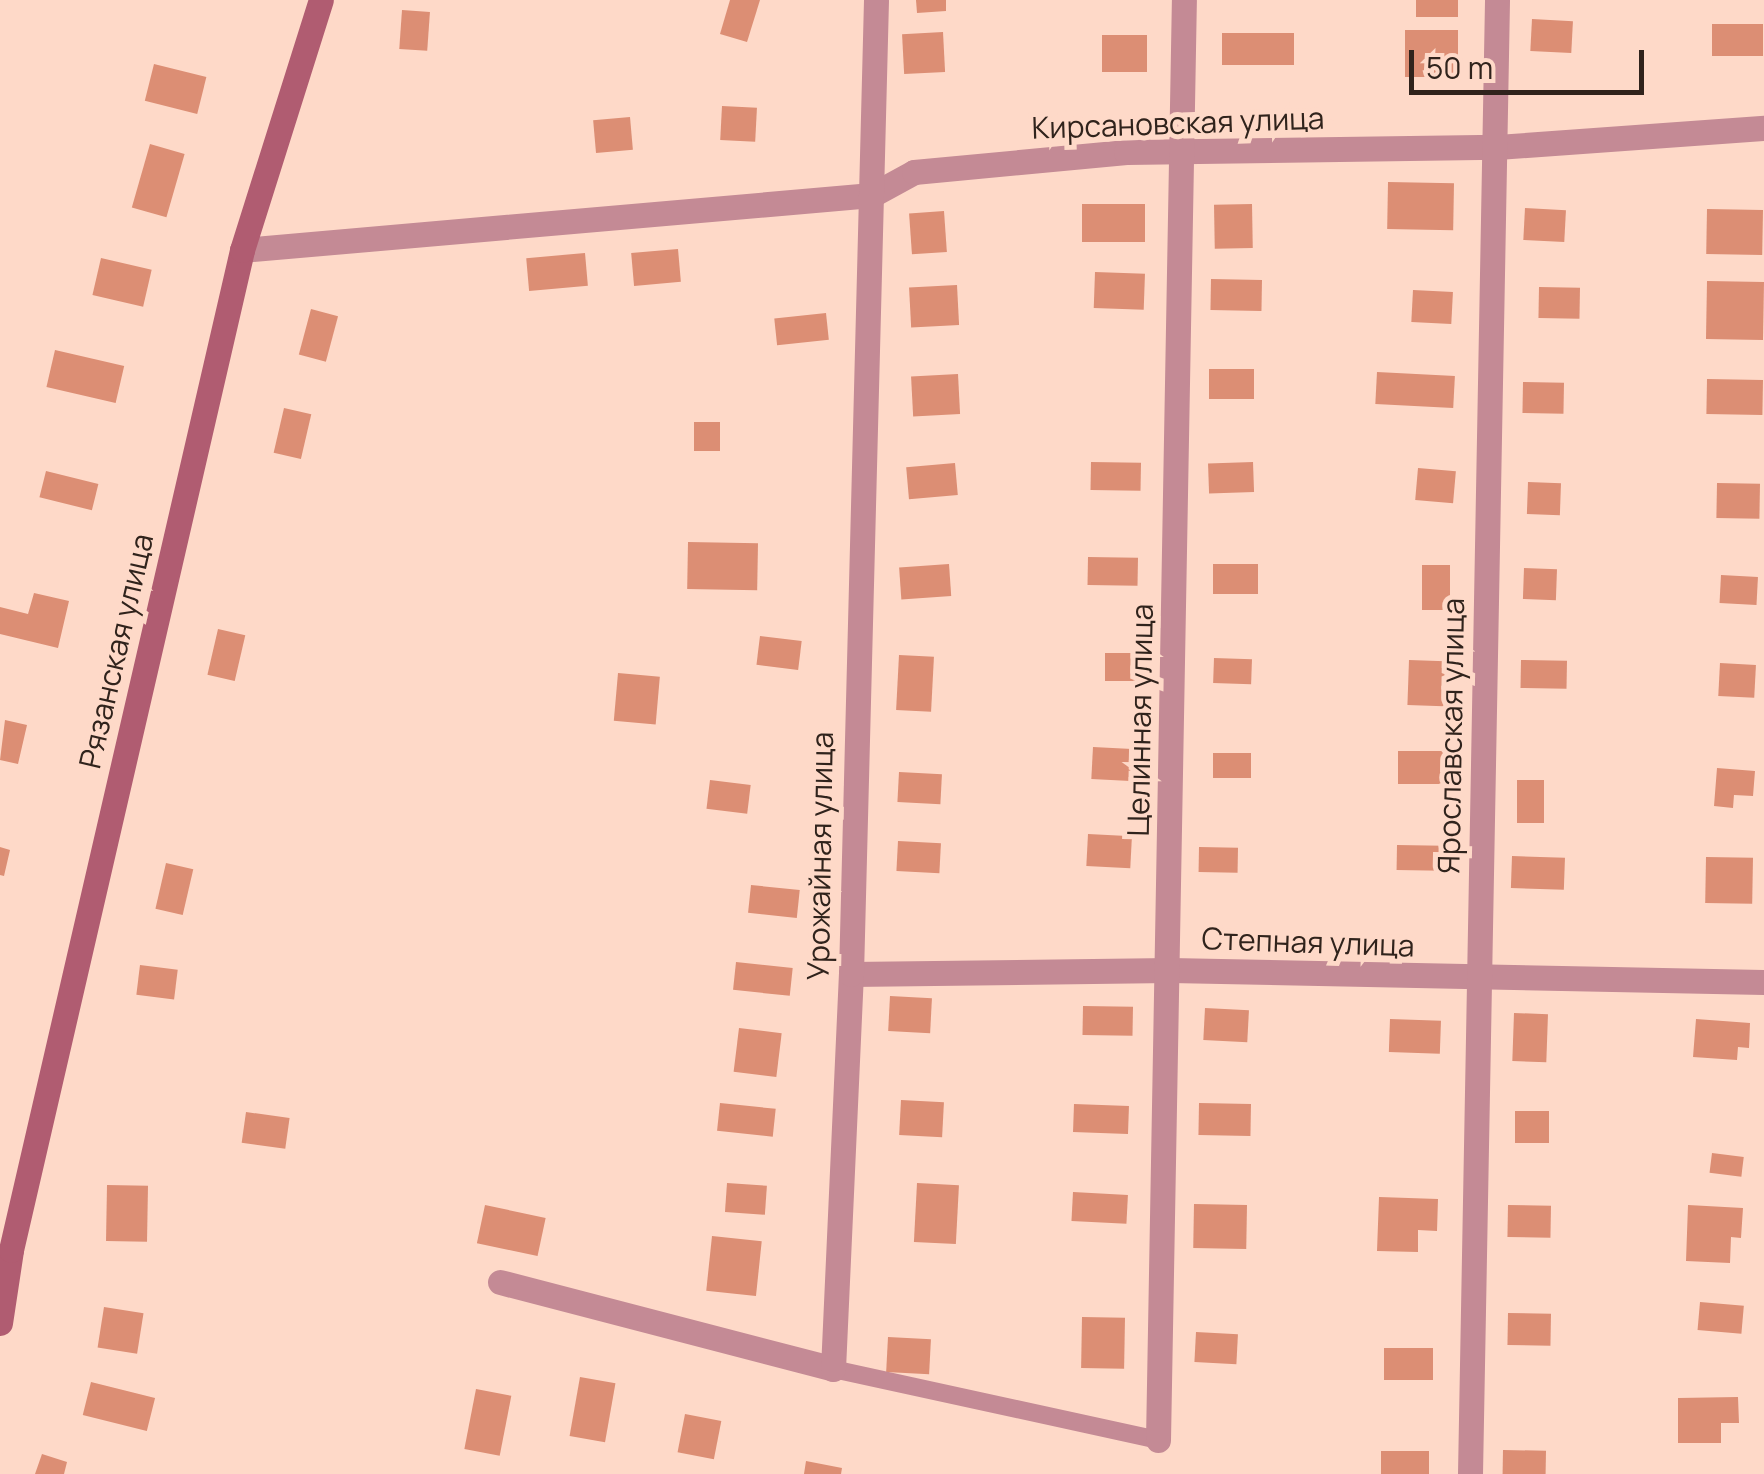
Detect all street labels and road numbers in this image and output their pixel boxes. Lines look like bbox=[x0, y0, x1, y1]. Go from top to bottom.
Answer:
street label: Кирсановская улица bbox=[1031, 100, 1325, 146]
street label: Рязанская улица bbox=[71, 530, 161, 772]
street label: Ярославская улица bbox=[1431, 598, 1471, 874]
street label: Целинная улица bbox=[1120, 603, 1160, 837]
street label: Урожайная улица bbox=[800, 731, 840, 981]
street label: Степная улица bbox=[1201, 920, 1415, 964]

